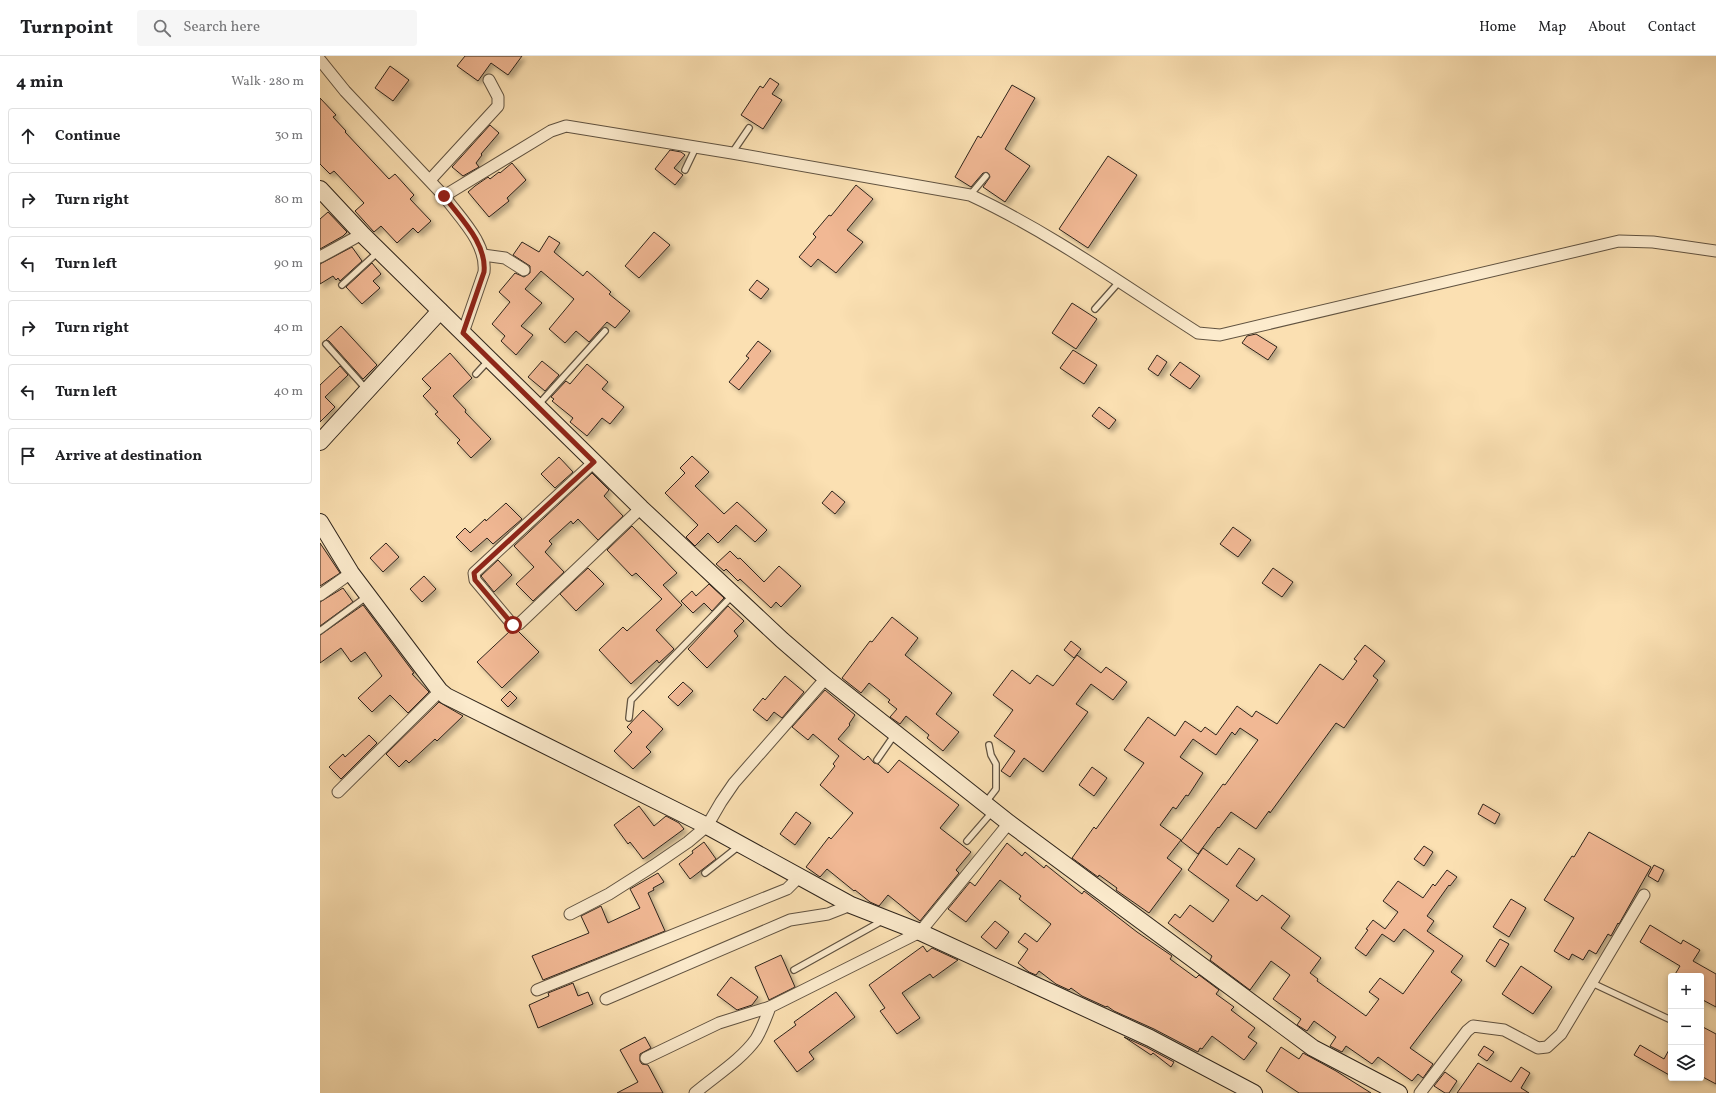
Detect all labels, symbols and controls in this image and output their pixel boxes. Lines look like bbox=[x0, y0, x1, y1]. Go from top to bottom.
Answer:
search box bbox=[137, 10, 417, 46]
text: Turnpoint bbox=[20, 15, 113, 41]
icon: search bbox=[151, 17, 173, 39]
text: Search here bbox=[183, 17, 260, 38]
text: Home bbox=[1479, 18, 1516, 37]
text: Map bbox=[1538, 18, 1566, 37]
text: About bbox=[1588, 18, 1626, 37]
text: Contact bbox=[1648, 18, 1696, 37]
text: 4 min bbox=[16, 71, 63, 94]
text: Walk · 280 m bbox=[231, 73, 304, 91]
icon: ahead bbox=[17, 125, 39, 147]
text: Continue bbox=[55, 126, 120, 147]
text: 30 m bbox=[275, 127, 303, 145]
route end bbox=[435, 187, 453, 205]
icon: right bbox=[17, 189, 39, 211]
text: Turn right bbox=[55, 190, 129, 211]
text: 80 m bbox=[274, 191, 303, 209]
icon: left bbox=[17, 253, 39, 275]
text: Turn left bbox=[55, 254, 117, 275]
text: 90 m bbox=[274, 255, 303, 273]
icon: right bbox=[17, 317, 39, 339]
text: Turn right bbox=[55, 318, 129, 339]
text: 40 m bbox=[274, 319, 303, 337]
icon: left bbox=[17, 381, 39, 403]
text: Turn left bbox=[55, 382, 117, 403]
text: 40 m bbox=[274, 383, 303, 401]
icon: arrive bbox=[17, 445, 39, 467]
text: Arrive at destination bbox=[55, 446, 202, 467]
route start bbox=[504, 616, 522, 634]
map controls bbox=[1668, 973, 1704, 1081]
button: + bbox=[1668, 973, 1704, 1009]
button: − bbox=[1668, 1009, 1704, 1045]
button: layers bbox=[1668, 1045, 1704, 1081]

